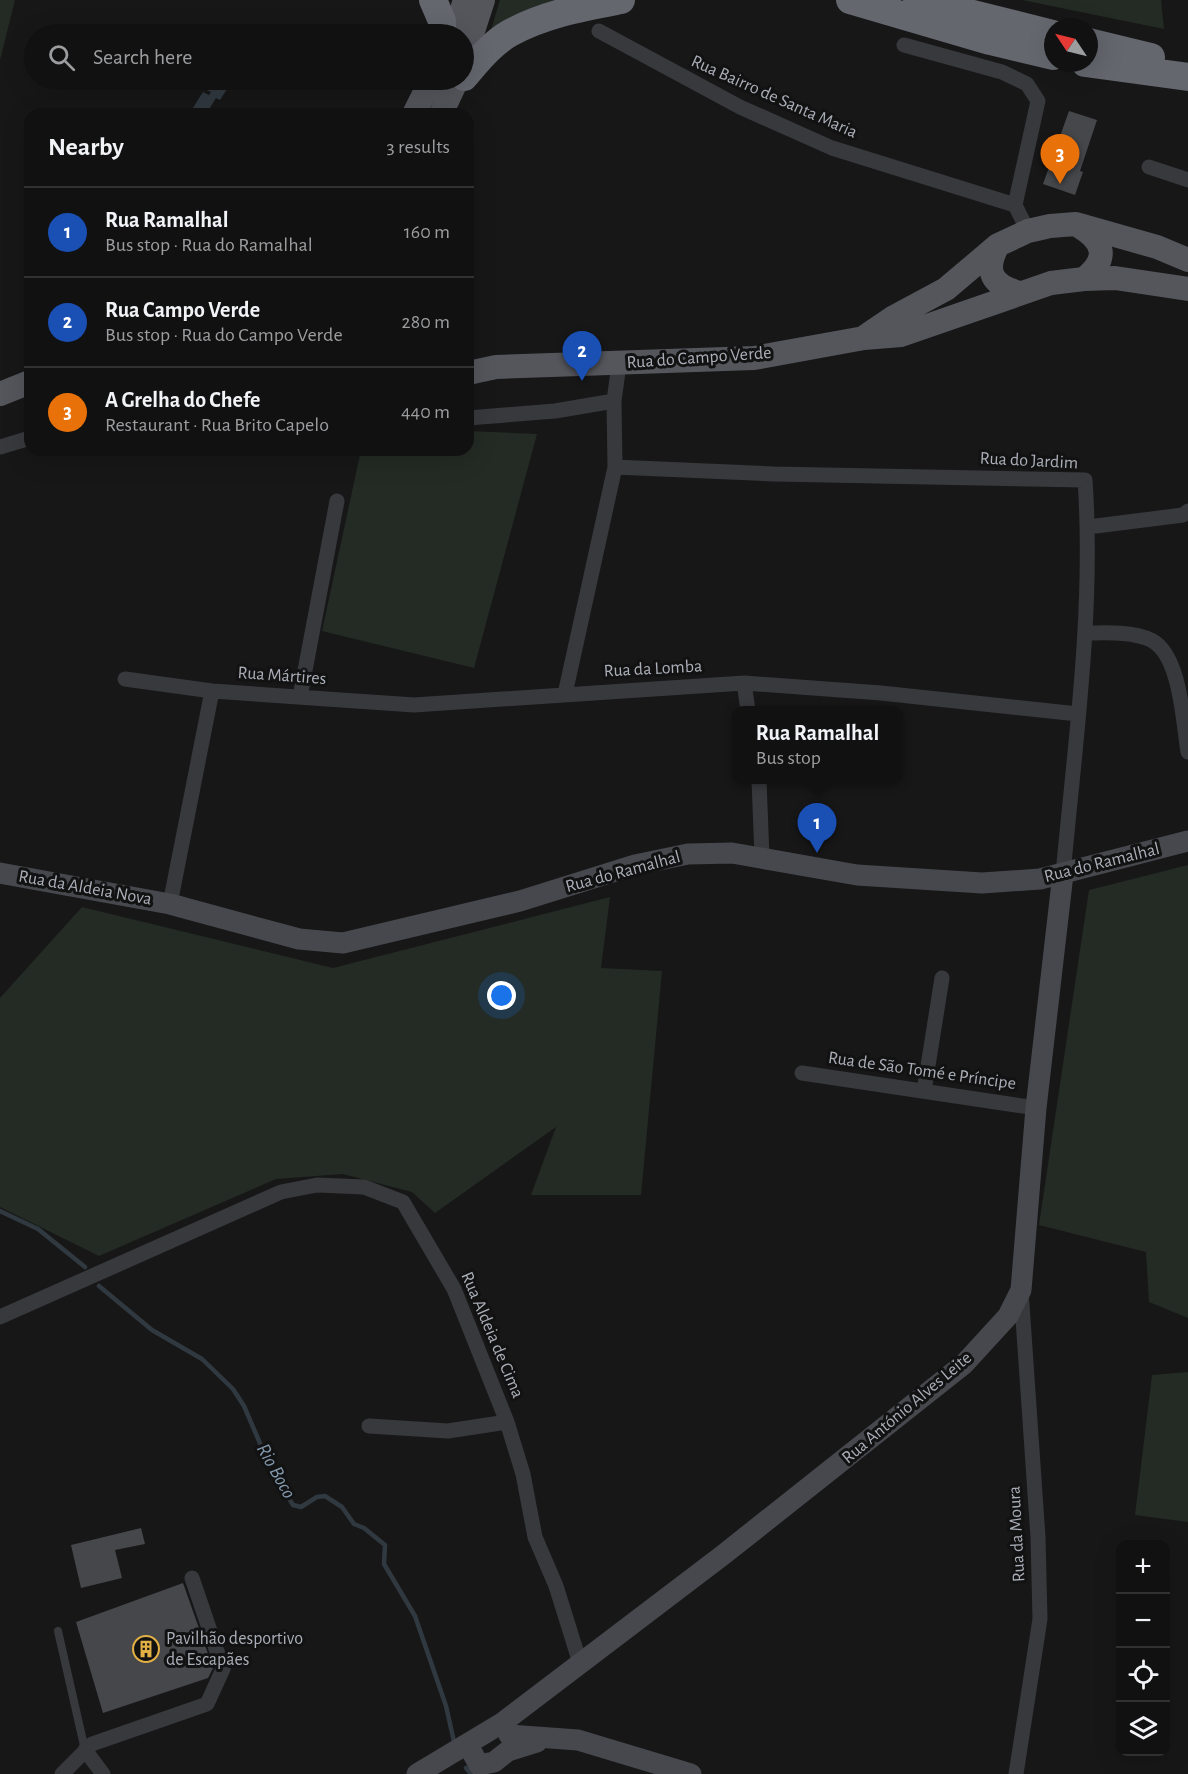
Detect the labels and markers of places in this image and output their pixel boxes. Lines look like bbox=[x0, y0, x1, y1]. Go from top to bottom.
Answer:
pin: 3 bbox=[1040, 134, 1080, 184]
pin: 2 bbox=[562, 332, 602, 381]
pin: 1 bbox=[798, 804, 836, 853]
place label: Pavilhão desportivo de Escapães bbox=[166, 1630, 303, 1669]
building icon: Pavilhão desportivo de Escapães bbox=[131, 1634, 161, 1664]

